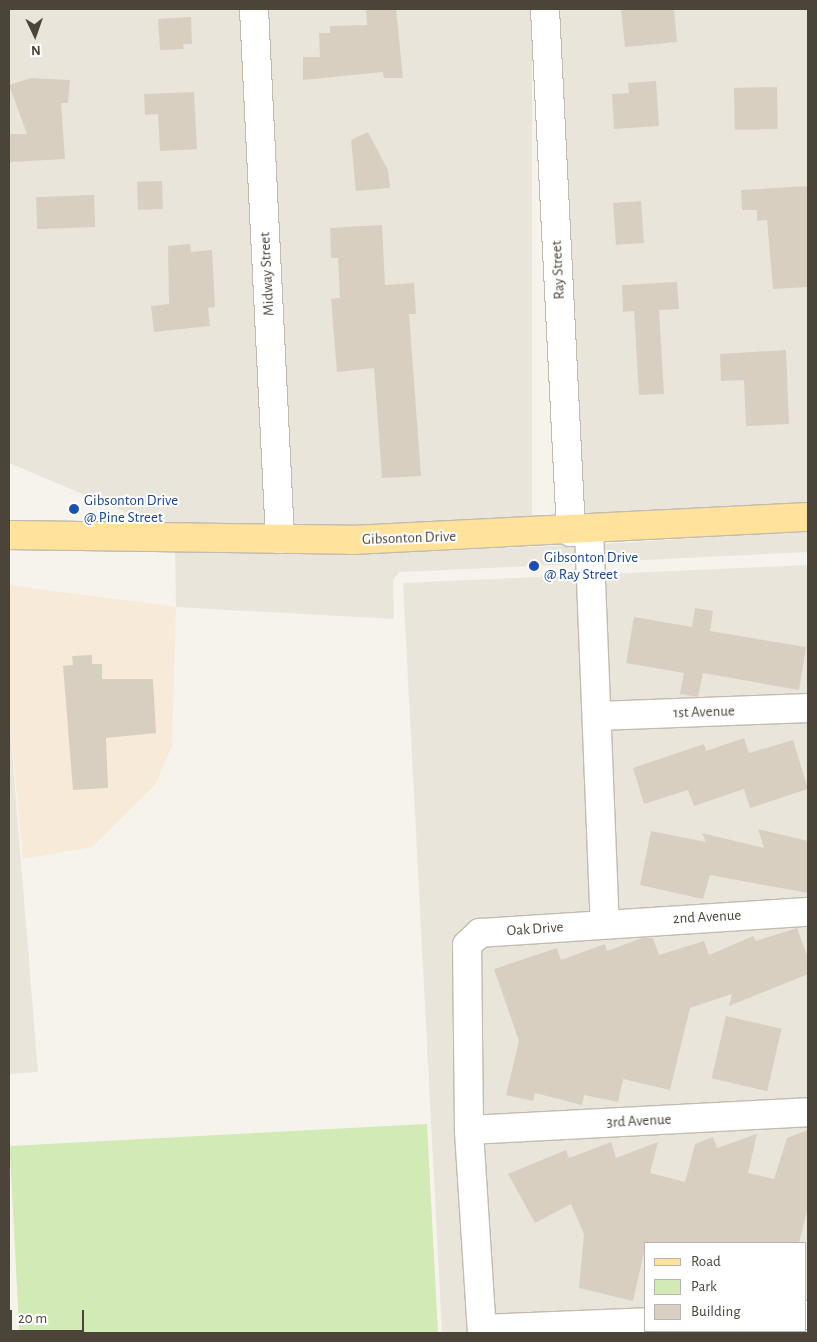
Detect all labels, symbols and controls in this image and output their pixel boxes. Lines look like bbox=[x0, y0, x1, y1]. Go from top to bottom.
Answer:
north arrow bbox=[10, 10, 60, 60]
text: N bbox=[31, 43, 41, 57]
street label: Midway Street bbox=[256, 232, 278, 316]
street label: Ray Street bbox=[547, 240, 569, 300]
place label: Gibsonton Drive @ Pine Street bbox=[84, 491, 178, 526]
marker: Gibsonton Drive @ Pine Street bbox=[68, 503, 80, 515]
street label: Gibsonton Drive bbox=[362, 527, 456, 549]
place label: Gibsonton Drive @ Ray Street bbox=[544, 548, 638, 583]
marker: Gibsonton Drive @ Ray Street bbox=[528, 560, 540, 572]
street label: 1st Avenue bbox=[673, 702, 735, 722]
street label: 2nd Avenue bbox=[672, 906, 742, 928]
street label: Oak Drive bbox=[506, 918, 564, 940]
street label: 3rd Avenue bbox=[606, 1110, 672, 1132]
legend bbox=[644, 1242, 807, 1332]
text: Road bbox=[691, 1254, 721, 1269]
text: Park bbox=[691, 1279, 717, 1294]
scale bar bbox=[12, 1300, 86, 1332]
text: Building bbox=[691, 1304, 741, 1319]
text: 20 m bbox=[18, 1311, 47, 1326]

